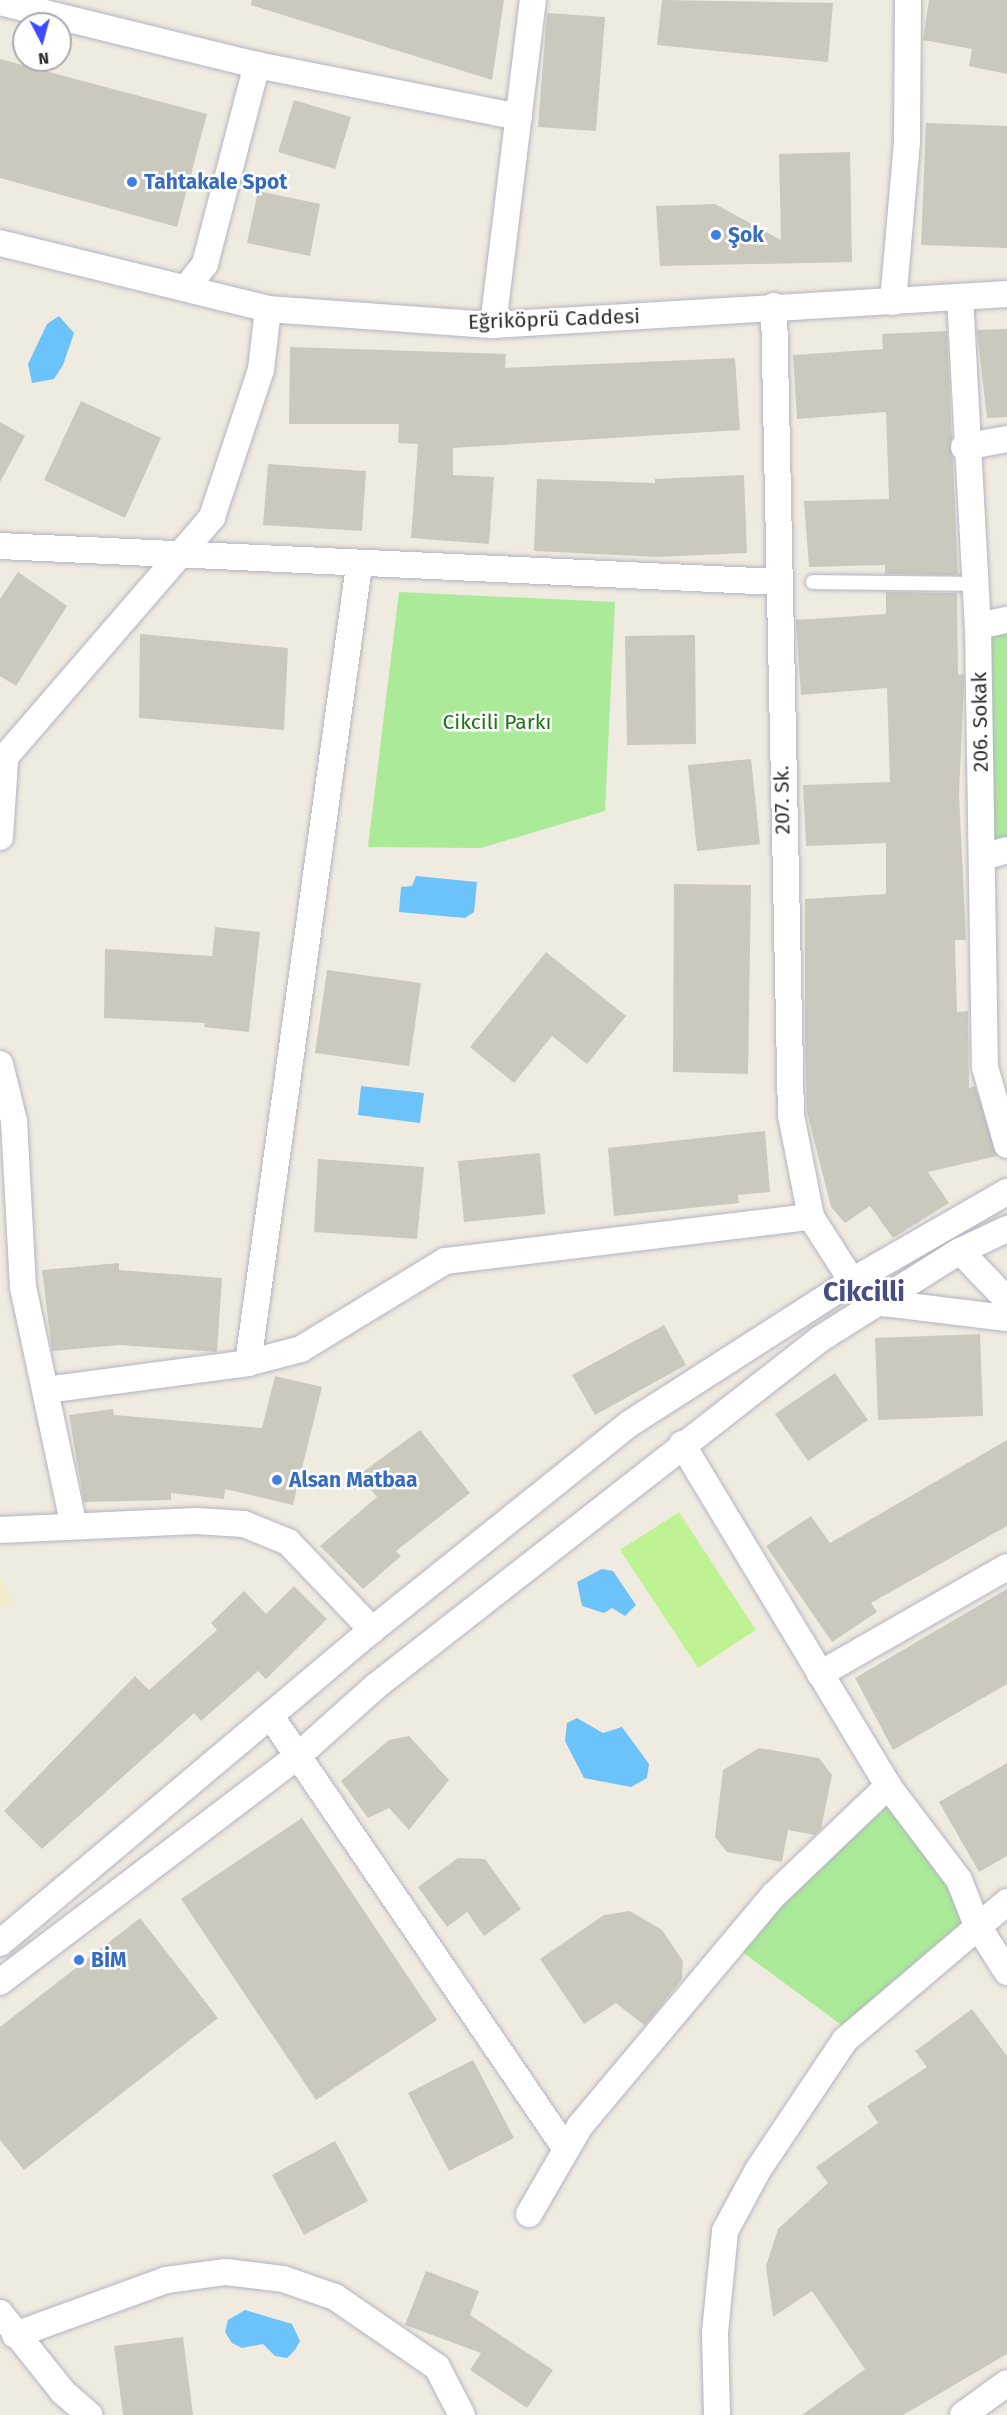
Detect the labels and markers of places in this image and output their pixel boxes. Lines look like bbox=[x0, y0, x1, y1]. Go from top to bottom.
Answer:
place label: Tahtakale Spot bbox=[144, 169, 287, 195]
marker: Tahtakale Spot bbox=[125, 175, 139, 189]
place label: Şok bbox=[728, 222, 764, 248]
marker: Şok bbox=[709, 228, 723, 242]
place label: Alsan Matbaa bbox=[289, 1467, 418, 1493]
marker: Alsan Matbaa bbox=[270, 1473, 284, 1487]
place label: BİM bbox=[91, 1947, 127, 1973]
marker: BİM bbox=[72, 1953, 86, 1967]

